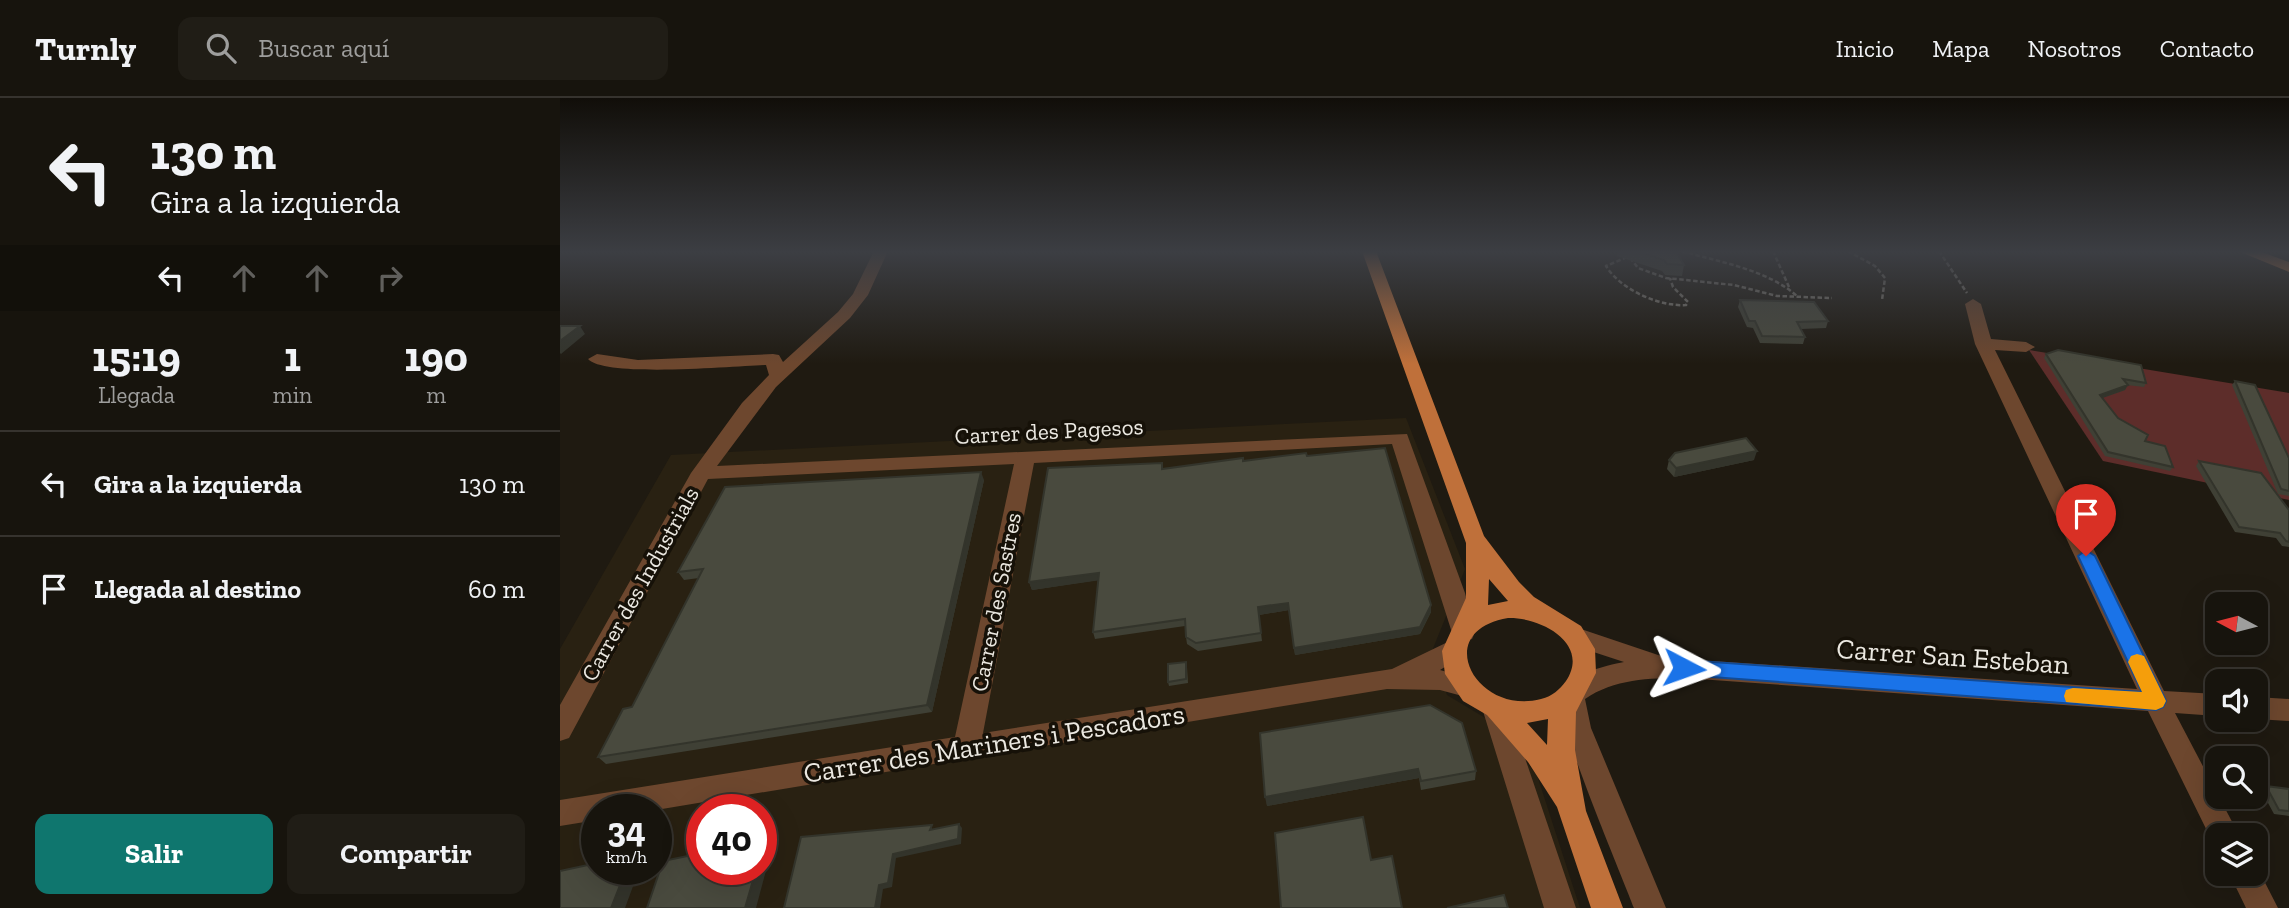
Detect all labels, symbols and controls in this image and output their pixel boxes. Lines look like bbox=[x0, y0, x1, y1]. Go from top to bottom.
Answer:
search box bbox=[178, 17, 668, 80]
text: Turnly bbox=[35, 29, 136, 68]
icon: search bbox=[202, 29, 240, 67]
text: Buscar aquí bbox=[258, 32, 389, 64]
text: Inicio bbox=[1836, 34, 1894, 63]
text: Mapa bbox=[1932, 34, 1989, 63]
text: Nosotros bbox=[2027, 34, 2122, 63]
text: Contacto bbox=[2160, 34, 2254, 63]
text: 130 m bbox=[150, 123, 276, 182]
icon: left bbox=[35, 126, 126, 217]
text: Gira a la izquierda bbox=[150, 183, 401, 221]
icon: left bbox=[152, 259, 190, 297]
icon: ahead bbox=[225, 259, 263, 297]
icon: ahead bbox=[298, 259, 336, 297]
icon: right bbox=[371, 259, 409, 297]
text: 15:19 bbox=[92, 331, 181, 382]
text: 1 bbox=[284, 331, 301, 382]
text: 190 bbox=[404, 331, 468, 382]
text: Llegada bbox=[98, 381, 175, 409]
text: min bbox=[273, 381, 312, 409]
text: m bbox=[426, 381, 446, 409]
street label: Carrer des Pagesos bbox=[954, 412, 1144, 450]
icon: left bbox=[35, 465, 73, 503]
text: Gira a la izquierda bbox=[94, 468, 302, 500]
text: 130 m bbox=[459, 468, 525, 500]
street label: Carrer des Industrials bbox=[575, 482, 705, 686]
pin bbox=[2056, 484, 2116, 556]
icon: arrive bbox=[2067, 495, 2105, 533]
street label: Carrer des Sastres bbox=[965, 510, 1027, 694]
icon: arrive bbox=[35, 570, 73, 608]
text: Llegada al destino bbox=[94, 573, 301, 605]
text: 60 m bbox=[468, 573, 525, 605]
north arrow bbox=[2205, 592, 2268, 654]
map controls bbox=[2205, 592, 2268, 886]
position arrow bbox=[1647, 631, 1721, 705]
street label: Carrer San Esteban bbox=[1835, 632, 2071, 681]
button: sound bbox=[2205, 669, 2268, 732]
street label: Carrer des Mariners i Pescadors bbox=[801, 697, 1187, 790]
button: search bbox=[2205, 746, 2268, 809]
speed limit sign: 40 bbox=[686, 794, 777, 885]
text: 34 bbox=[607, 809, 646, 851]
button: Salir bbox=[35, 814, 273, 894]
button: Compartir bbox=[287, 814, 525, 894]
button: layers bbox=[2205, 823, 2268, 886]
text: km/h bbox=[606, 846, 647, 868]

